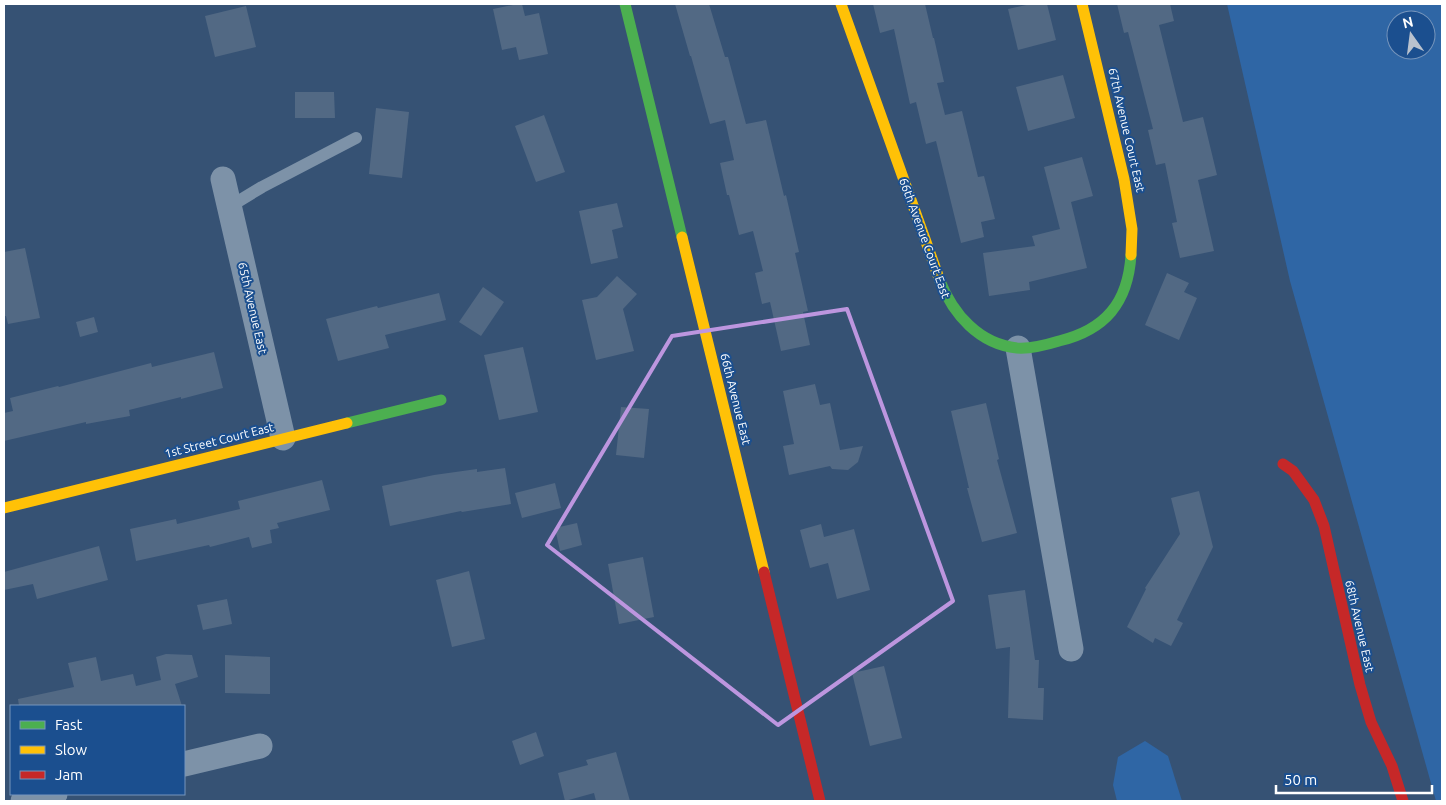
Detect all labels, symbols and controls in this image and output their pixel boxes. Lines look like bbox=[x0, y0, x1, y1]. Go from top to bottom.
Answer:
north arrow bbox=[1386, 10, 1436, 60]
text: N bbox=[1401, 13, 1415, 31]
street label: 67th Avenue Court East bbox=[1106, 67, 1148, 194]
street label: 66th Avenue Court East bbox=[897, 176, 953, 300]
street label: 65th Avenue East bbox=[236, 261, 270, 355]
street label: 66th Avenue East bbox=[718, 352, 754, 446]
street label: 1st Street Court East bbox=[163, 420, 275, 460]
street label: 68th Avenue East bbox=[1343, 579, 1377, 673]
legend bbox=[10, 705, 185, 795]
text: Fast bbox=[55, 716, 83, 733]
text: Slow bbox=[55, 741, 88, 758]
scale bar bbox=[1276, 762, 1432, 794]
text: Jam bbox=[55, 766, 83, 783]
text: 50 m bbox=[1284, 771, 1317, 788]

